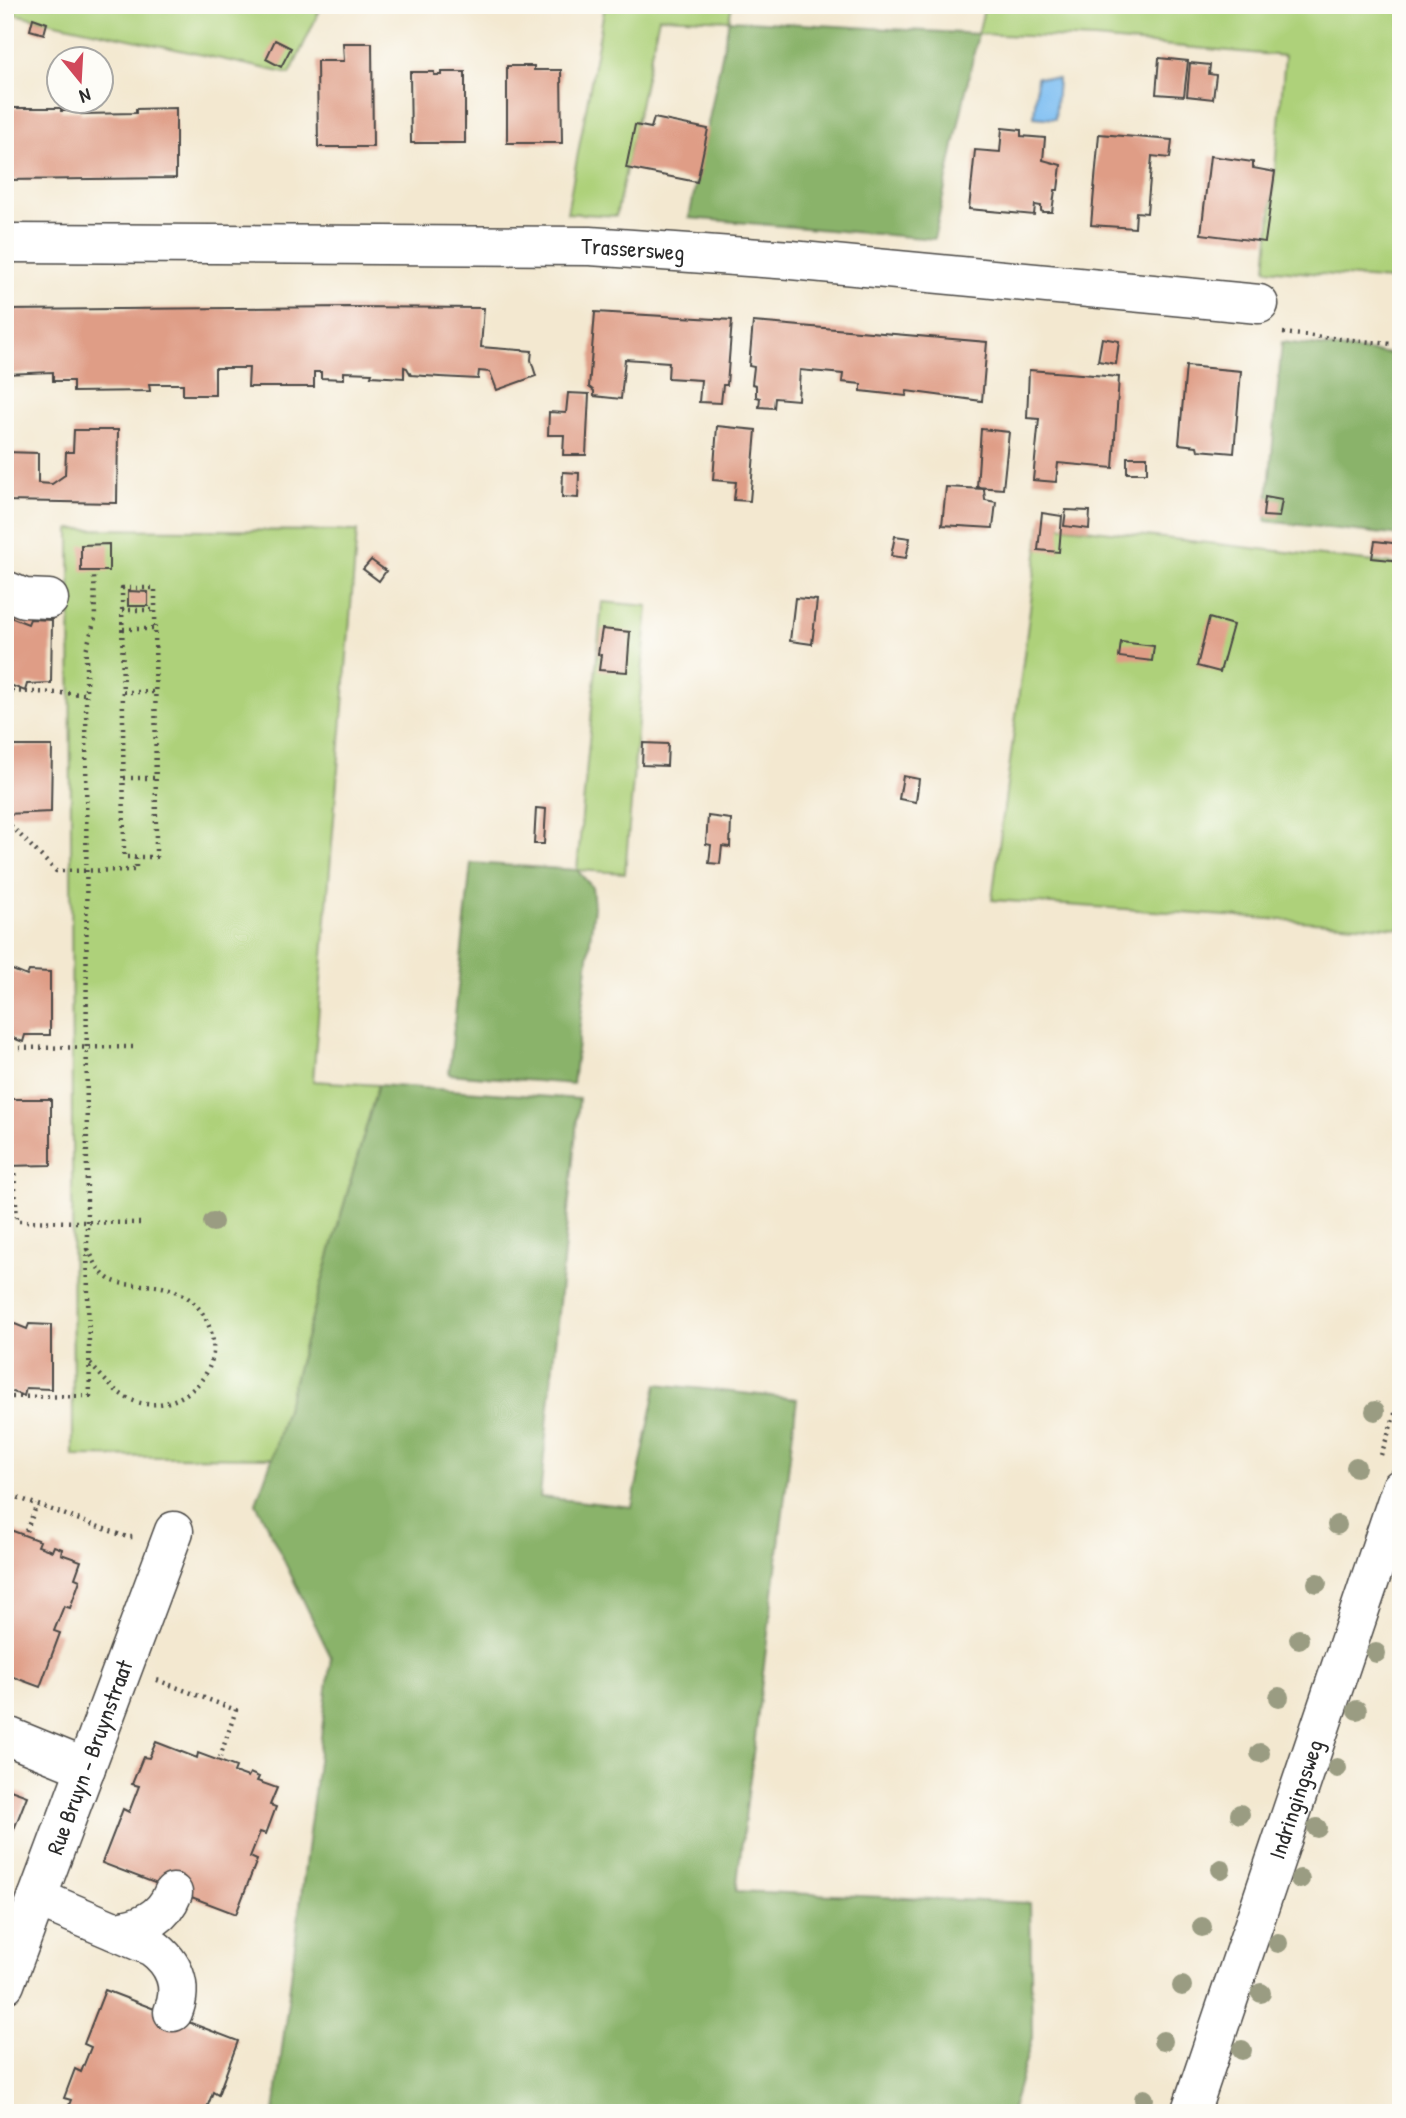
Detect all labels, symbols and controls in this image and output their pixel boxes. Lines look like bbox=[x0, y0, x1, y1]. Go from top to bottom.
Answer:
north arrow bbox=[46, 46, 116, 116]
text: N bbox=[76, 82, 94, 110]
street label: Trassersweg bbox=[581, 230, 686, 268]
street label: Rue Bruyn - Bruynstraat bbox=[39, 1654, 140, 1859]
street label: Indringingsweg bbox=[1261, 1735, 1330, 1863]

